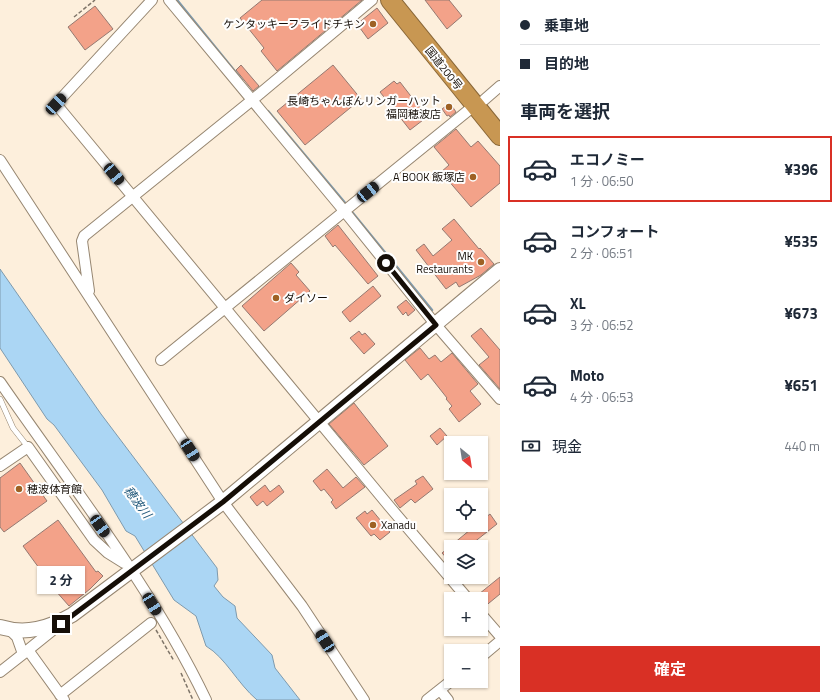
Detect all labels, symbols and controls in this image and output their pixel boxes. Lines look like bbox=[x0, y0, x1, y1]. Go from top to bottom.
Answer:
text: 乗車地 bbox=[544, 14, 589, 37]
place label: ケンタッキーフライドチキン bbox=[223, 16, 365, 32]
marker: ケンタッキーフライドチキン bbox=[368, 19, 378, 29]
street label: 国道200号 bbox=[422, 43, 466, 93]
text: 目的地 bbox=[544, 52, 589, 75]
car bbox=[43, 91, 69, 117]
place label: 長崎ちゃんぽんリンガーハット 福岡穂波店 bbox=[287, 93, 441, 122]
text: 車両を選択 bbox=[520, 98, 610, 125]
marker: 長崎ちゃんぽんリンガーハット 福岡穂波店 bbox=[444, 102, 454, 112]
text: エコノミー bbox=[570, 148, 645, 171]
icon: car bbox=[522, 151, 558, 187]
text: ¥396 bbox=[784, 158, 818, 181]
car bbox=[102, 161, 126, 187]
place label: A BOOK 飯塚店 bbox=[393, 169, 465, 185]
text: 1 分 · 06:50 bbox=[570, 171, 634, 191]
marker: A BOOK 飯塚店 bbox=[468, 172, 478, 182]
car bbox=[355, 180, 381, 204]
text: コンフォート bbox=[570, 220, 660, 243]
icon: car bbox=[522, 223, 558, 259]
text: ¥535 bbox=[784, 230, 818, 253]
text: 2 分 · 06:51 bbox=[570, 243, 634, 263]
place label: MK Restaurants bbox=[416, 248, 474, 277]
route start bbox=[377, 254, 395, 272]
marker: MK Restaurants bbox=[476, 257, 486, 267]
place label: ダイソー bbox=[284, 290, 328, 306]
text: XL bbox=[570, 292, 586, 315]
marker: ダイソー bbox=[271, 293, 281, 303]
icon: car bbox=[522, 295, 558, 331]
text: ¥673 bbox=[784, 302, 818, 325]
text: 3 分 · 06:52 bbox=[570, 315, 634, 335]
text: Moto bbox=[570, 364, 604, 387]
icon: car bbox=[522, 367, 558, 403]
text: ¥651 bbox=[784, 374, 818, 397]
text: 4 分 · 06:53 bbox=[570, 387, 634, 407]
icon: cash bbox=[520, 435, 542, 457]
text: 現金 bbox=[552, 435, 582, 458]
north arrow bbox=[444, 436, 488, 480]
map controls bbox=[444, 436, 488, 688]
text: 440 m bbox=[784, 436, 820, 456]
car bbox=[178, 437, 202, 463]
place label: 穂波体育館 bbox=[27, 481, 82, 497]
water label: 穂波川 bbox=[120, 482, 158, 524]
marker: 穂波体育館 bbox=[14, 484, 24, 494]
button: locate bbox=[444, 488, 488, 532]
car bbox=[88, 513, 112, 539]
place label: Xanadu bbox=[381, 517, 416, 533]
marker: Xanadu bbox=[368, 520, 378, 530]
button: layers bbox=[444, 540, 488, 584]
callout: 2 分 bbox=[37, 566, 85, 594]
text: 2 分 bbox=[49, 570, 73, 590]
car bbox=[141, 591, 163, 617]
button: + bbox=[444, 592, 488, 636]
route end bbox=[52, 615, 70, 633]
car bbox=[313, 628, 337, 654]
button: − bbox=[444, 644, 488, 688]
button: 確定 bbox=[520, 646, 820, 692]

